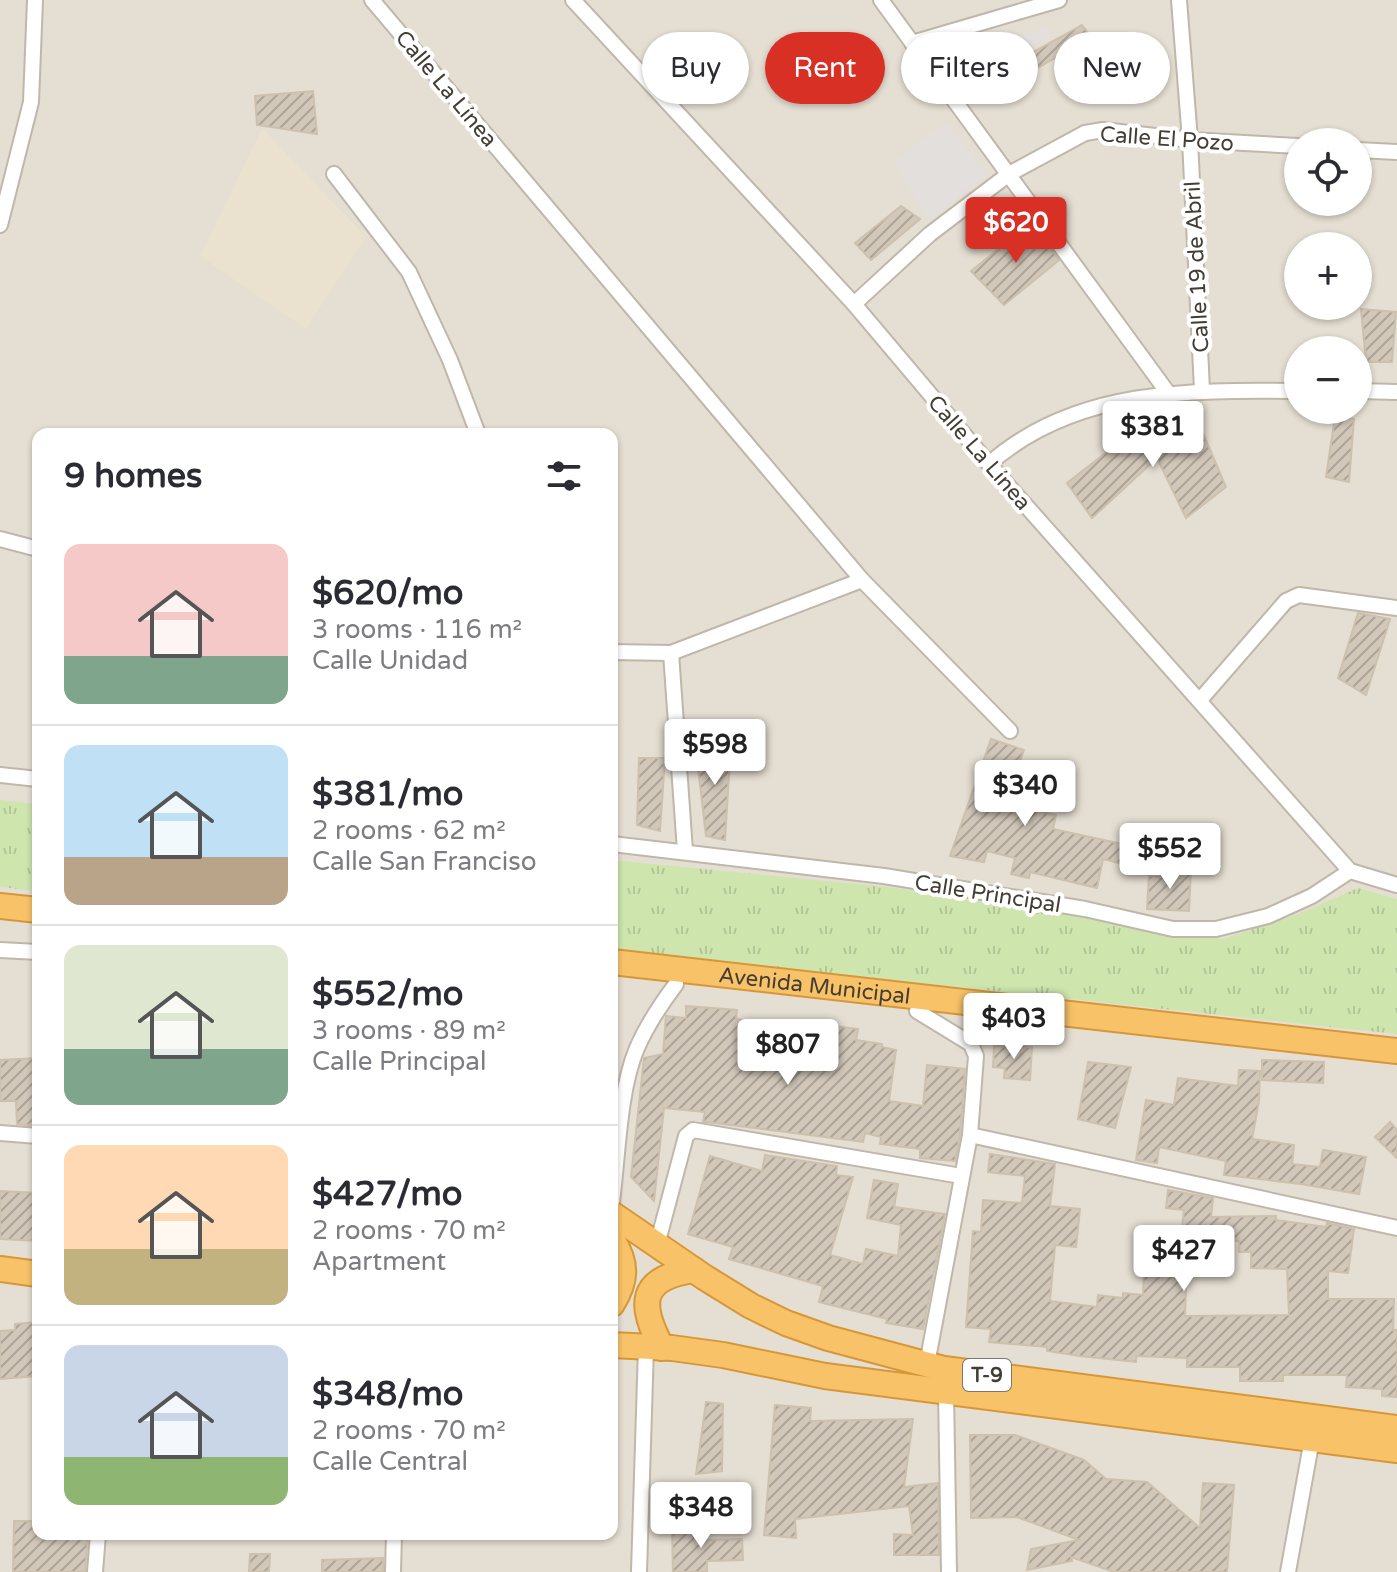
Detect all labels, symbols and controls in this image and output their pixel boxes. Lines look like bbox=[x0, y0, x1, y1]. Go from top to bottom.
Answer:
street label: Calle La Línea bbox=[390, 25, 502, 152]
chip: Buy bbox=[642, 32, 749, 104]
chip: Rent bbox=[765, 32, 885, 104]
chip: Filters bbox=[901, 32, 1038, 104]
chip: New bbox=[1054, 32, 1170, 104]
street label: Calle El Pozo bbox=[1099, 121, 1235, 157]
map controls bbox=[1284, 128, 1372, 424]
button: locate bbox=[1284, 128, 1372, 216]
street label: Calle 19 de Abril bbox=[1180, 181, 1214, 353]
pin: $620 bbox=[969, 197, 1063, 265]
text: $620 bbox=[983, 207, 1049, 238]
button: + bbox=[1284, 232, 1372, 320]
button: − bbox=[1284, 336, 1372, 424]
street label: Calle La Línea bbox=[922, 390, 1036, 515]
pin: $381 bbox=[1106, 401, 1200, 469]
text: $381 bbox=[1120, 411, 1186, 442]
icon: filters bbox=[542, 454, 586, 498]
text: 9 homes bbox=[64, 456, 202, 497]
text: $620/mo bbox=[312, 573, 463, 614]
icon: home bbox=[128, 576, 224, 672]
text: 3 rooms · 116 m² bbox=[312, 614, 522, 645]
text: Calle Unidad bbox=[312, 645, 468, 676]
pin: $598 bbox=[668, 719, 762, 787]
text: $598 bbox=[682, 729, 748, 760]
pin: $340 bbox=[978, 760, 1072, 828]
text: $340 bbox=[992, 770, 1058, 801]
text: $381/mo bbox=[312, 774, 463, 815]
icon: home bbox=[128, 777, 224, 873]
text: 2 rooms · 62 m² bbox=[312, 815, 506, 846]
pin: $552 bbox=[1123, 823, 1217, 891]
text: $552 bbox=[1137, 833, 1203, 864]
text: Calle San Franciso bbox=[312, 846, 536, 877]
street label: Calle Principal bbox=[913, 870, 1063, 918]
street label: Avenida Municipal bbox=[717, 962, 912, 1010]
text: $552/mo bbox=[312, 974, 463, 1015]
icon: home bbox=[128, 977, 224, 1073]
pin: $403 bbox=[967, 993, 1061, 1061]
text: $403 bbox=[981, 1003, 1047, 1034]
text: 3 rooms · 89 m² bbox=[312, 1015, 506, 1046]
pin: $807 bbox=[741, 1019, 835, 1087]
text: $807 bbox=[755, 1029, 821, 1060]
text: Calle Principal bbox=[312, 1046, 486, 1077]
text: $427/mo bbox=[312, 1174, 462, 1215]
icon: home bbox=[128, 1177, 224, 1273]
text: 2 rooms · 70 m² bbox=[312, 1215, 506, 1246]
pin: $427 bbox=[1137, 1225, 1231, 1293]
text: $427 bbox=[1151, 1235, 1217, 1266]
text: Apartment bbox=[312, 1246, 446, 1277]
road number: T-9 bbox=[963, 1359, 1011, 1391]
text: $348/mo bbox=[312, 1374, 463, 1415]
icon: home bbox=[128, 1377, 224, 1473]
text: 2 rooms · 70 m² bbox=[312, 1415, 506, 1446]
text: Calle Central bbox=[312, 1446, 468, 1477]
pin: $348 bbox=[654, 1482, 748, 1550]
text: $348 bbox=[668, 1492, 734, 1523]

